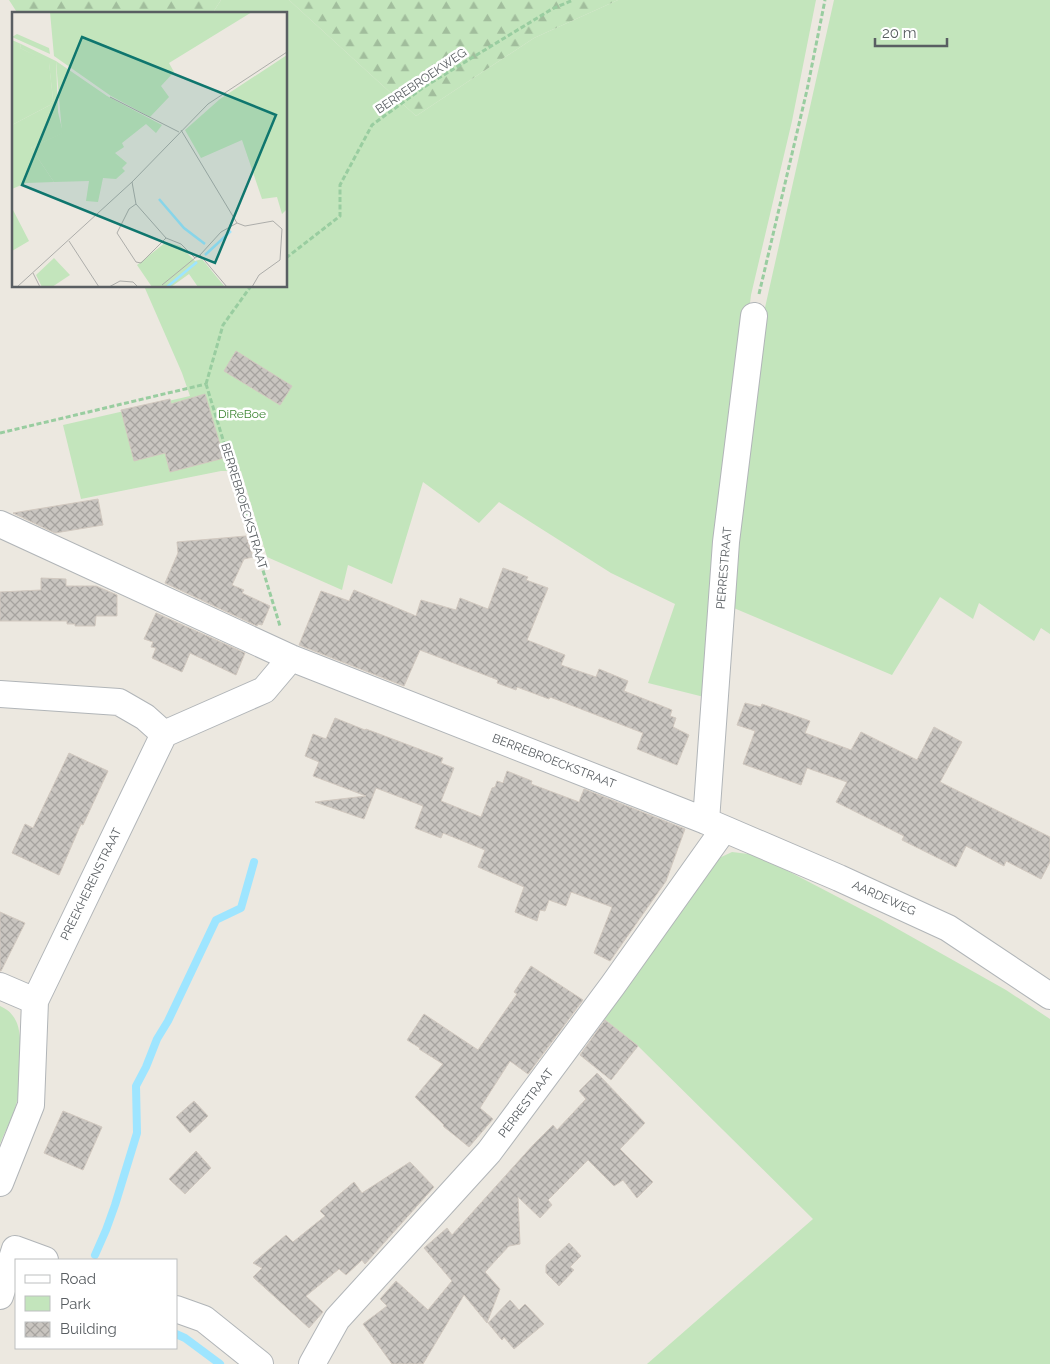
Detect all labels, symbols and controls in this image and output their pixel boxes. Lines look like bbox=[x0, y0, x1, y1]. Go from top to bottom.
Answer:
inset map bbox=[12, 12, 288, 288]
scale bar bbox=[875, 15, 948, 47]
text: 20 m bbox=[882, 24, 917, 42]
street label: BERREBROEKWEG bbox=[373, 45, 469, 117]
park label: DiReBoe bbox=[218, 407, 266, 421]
street label: BERREBROECKSTRAAT bbox=[218, 441, 270, 571]
street label: PERRESTRAAT bbox=[713, 525, 735, 610]
street label: BERREBROECKSTRAAT bbox=[490, 731, 618, 791]
street label: PREEKHERENSTRAAT bbox=[58, 825, 125, 942]
street label: AARDEWEG bbox=[850, 878, 918, 918]
street label: PERRESTRAAT bbox=[495, 1065, 557, 1140]
legend bbox=[15, 1259, 178, 1349]
text: Road bbox=[60, 1270, 96, 1288]
text: Park bbox=[60, 1295, 91, 1313]
text: Building bbox=[60, 1320, 117, 1338]

